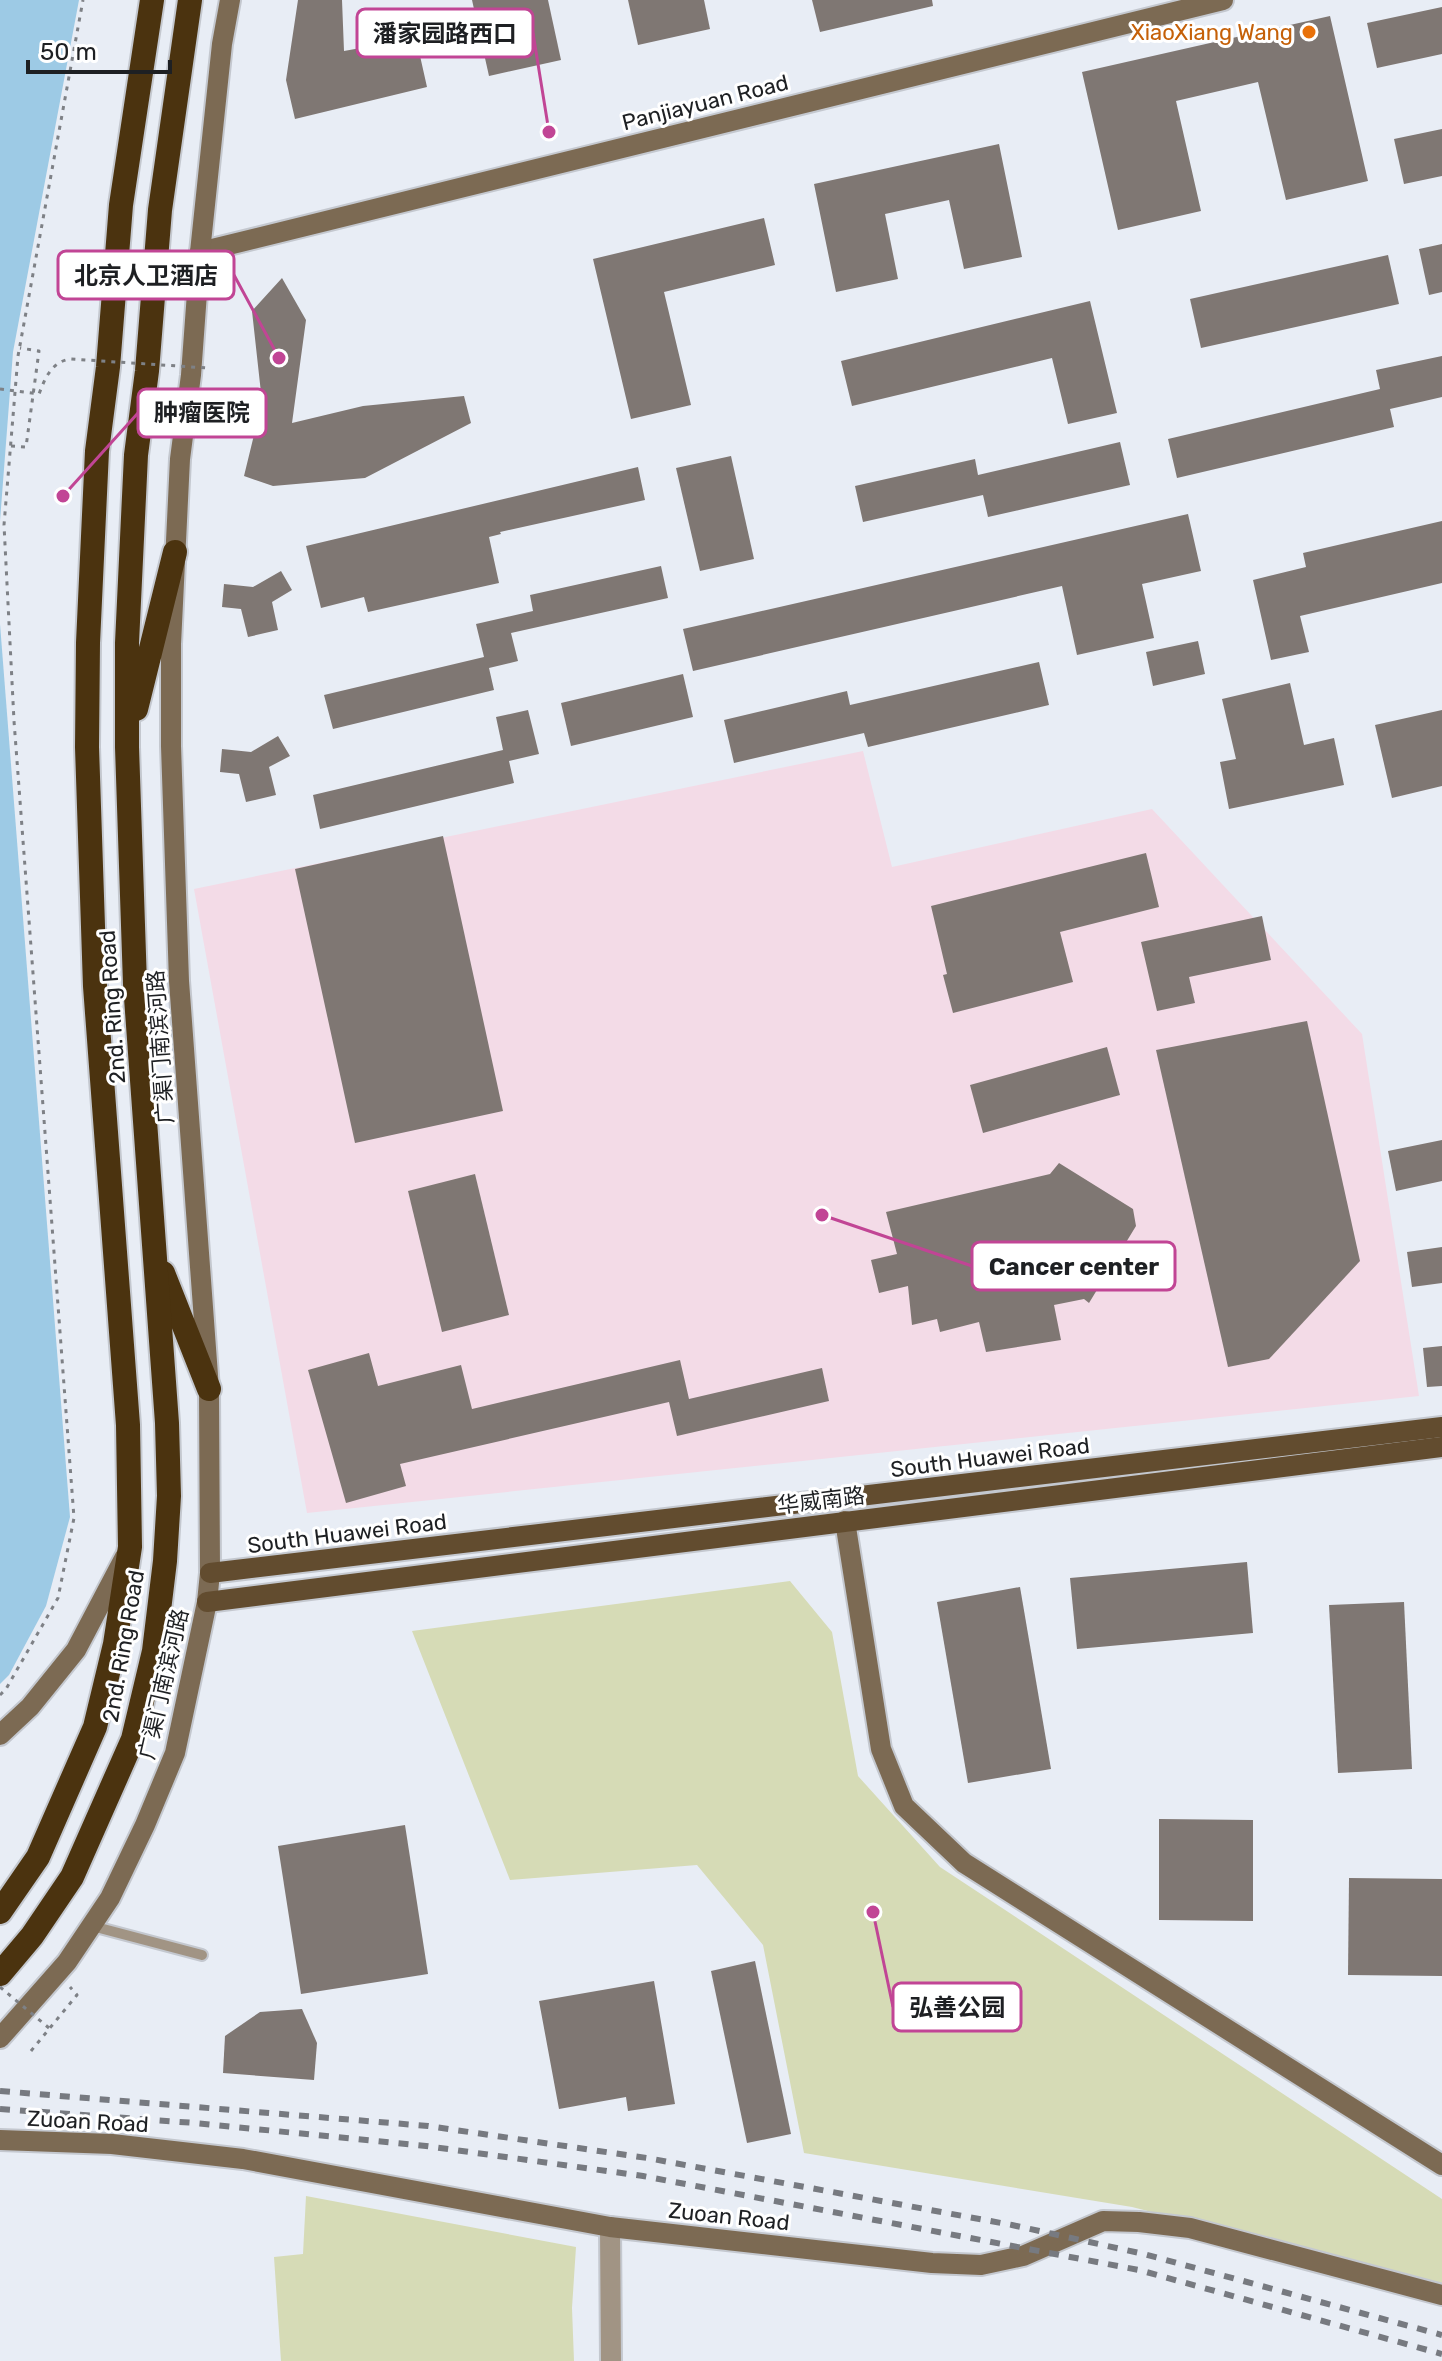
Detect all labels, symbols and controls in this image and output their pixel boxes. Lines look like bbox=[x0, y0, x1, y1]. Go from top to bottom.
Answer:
callout: 潘家园路西口 bbox=[357, 9, 533, 57]
place label: XiaoXiang Wang bbox=[1131, 19, 1293, 46]
text: 潘家园路西口 bbox=[373, 20, 517, 48]
marker: XiaoXiang Wang bbox=[1300, 23, 1318, 41]
scale bar bbox=[28, 24, 170, 74]
text: 50 m bbox=[40, 38, 97, 66]
street label: Panjiayuan Road bbox=[619, 69, 791, 136]
callout: 北京人卫酒店 bbox=[58, 251, 234, 299]
text: 北京人卫酒店 bbox=[74, 262, 218, 290]
callout: 肿瘤医院 bbox=[138, 389, 266, 437]
text: 肿瘤医院 bbox=[154, 399, 250, 427]
street label: 2nd. Ring Road bbox=[94, 929, 131, 1085]
street label: 广渠门南滨河路 bbox=[142, 969, 179, 1125]
callout: Cancer center bbox=[972, 1242, 1175, 1290]
text: Cancer center bbox=[989, 1253, 1159, 1281]
street label: South Huawei Road bbox=[889, 1432, 1091, 1483]
street label: 华威南路 bbox=[776, 1482, 866, 1519]
street label: South Huawei Road bbox=[246, 1508, 448, 1559]
street label: 2nd. Ring Road bbox=[97, 1568, 150, 1724]
street label: 广渠门南滨河路 bbox=[133, 1606, 194, 1762]
callout: 弘善公园 bbox=[893, 1983, 1021, 2031]
text: 弘善公园 bbox=[909, 1994, 1005, 2022]
street label: Zuoan Road bbox=[26, 2105, 149, 2138]
street label: Zuoan Road bbox=[667, 2197, 791, 2236]

